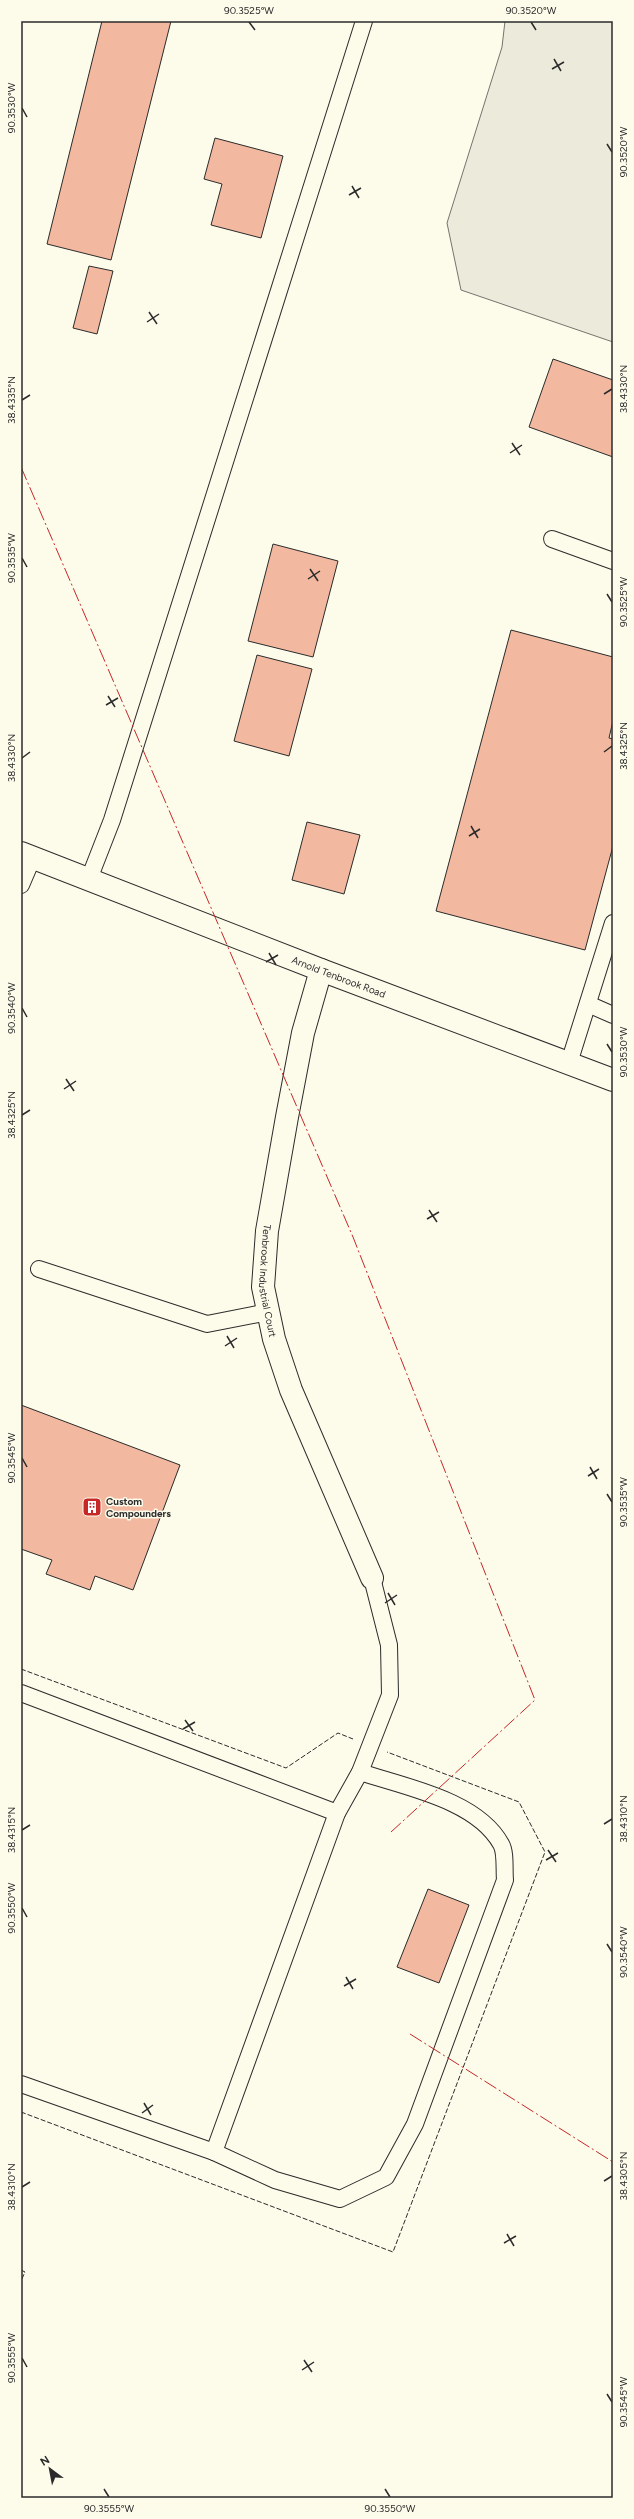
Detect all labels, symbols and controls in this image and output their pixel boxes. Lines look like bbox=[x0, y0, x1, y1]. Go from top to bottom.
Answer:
text: 90.3525°W bbox=[224, 4, 274, 17]
text: 90.3520°W bbox=[506, 4, 557, 17]
text: 90.3530°W bbox=[5, 82, 18, 133]
text: 90.3520°W bbox=[617, 126, 630, 177]
text: 38.4330°N bbox=[617, 365, 630, 413]
text: 38.4335°N bbox=[5, 376, 18, 424]
text: 90.3535°W bbox=[5, 533, 18, 583]
text: 90.3525°W bbox=[617, 577, 630, 627]
text: 38.4325°N bbox=[617, 722, 630, 770]
text: 38.4330°N bbox=[5, 734, 18, 782]
street label: Arnold Tenbrook Road bbox=[290, 953, 388, 1001]
text: 90.3540°W bbox=[5, 982, 18, 1034]
text: 90.3530°W bbox=[617, 1026, 630, 1077]
text: 38.4325°N bbox=[5, 1091, 18, 1139]
street label: Tenbrook Industrial Court bbox=[256, 1223, 279, 1339]
text: 90.3545°W bbox=[5, 1432, 18, 1483]
text: 90.3535°W bbox=[617, 1477, 630, 1527]
place label: Custom Compounders bbox=[106, 1495, 171, 1520]
building icon: Custom Compounders bbox=[81, 1496, 103, 1518]
text: 38.4310°N bbox=[617, 1795, 630, 1843]
text: 38.4315°N bbox=[5, 1807, 18, 1853]
text: 90.3550°W bbox=[5, 1882, 18, 1933]
text: 90.3540°W bbox=[617, 1926, 630, 1978]
text: 38.4305°N bbox=[617, 2152, 630, 2200]
text: 38.4310°N bbox=[5, 2163, 18, 2211]
text: 90.3555°W bbox=[5, 2333, 18, 2383]
text: 90.3545°W bbox=[617, 2376, 630, 2427]
north arrow bbox=[30, 2449, 70, 2489]
text: N bbox=[38, 2453, 52, 2469]
text: 90.3555°W bbox=[84, 2502, 134, 2515]
text: 90.3550°W bbox=[365, 2502, 416, 2515]

